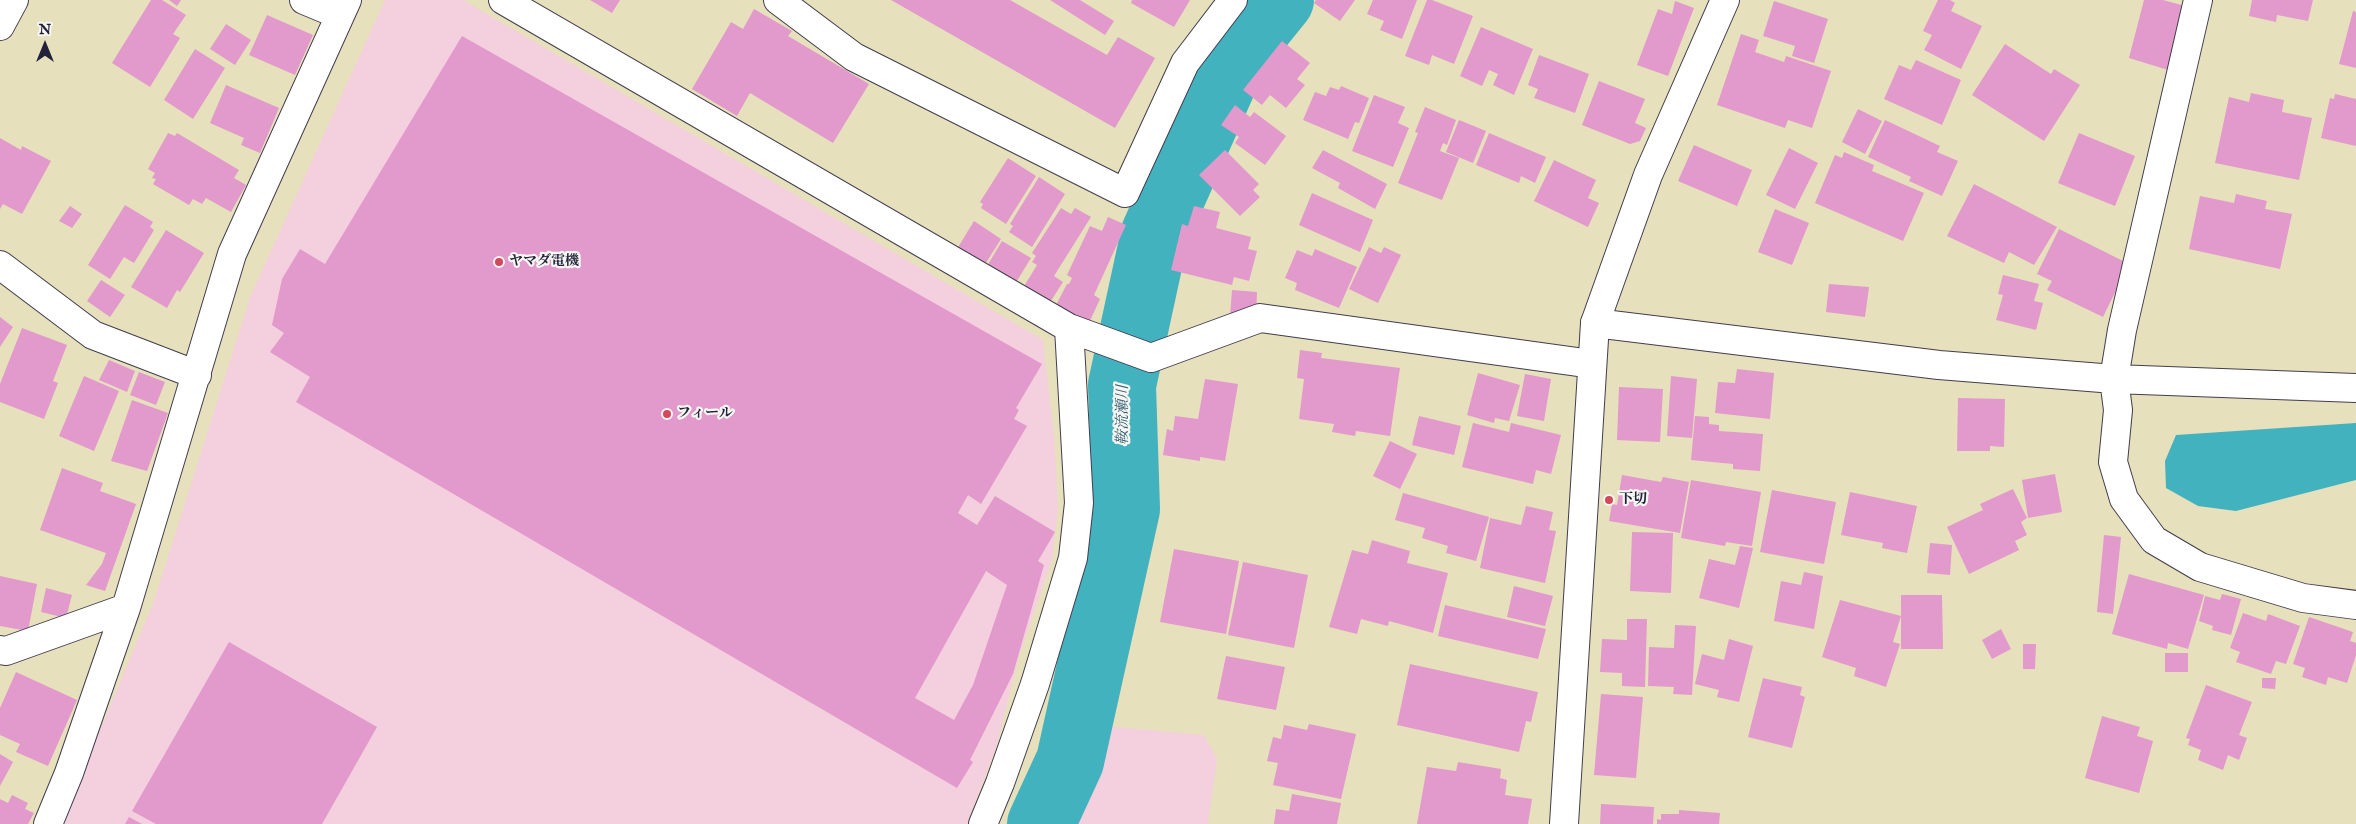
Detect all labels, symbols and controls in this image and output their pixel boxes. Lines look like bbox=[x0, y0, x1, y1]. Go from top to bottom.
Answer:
north arrow bbox=[20, 20, 70, 70]
text: N bbox=[39, 21, 51, 39]
place label: ヤマダ電機 bbox=[509, 254, 579, 270]
marker: ヤマダ電機 bbox=[493, 256, 505, 268]
water label: 鞍流瀬川 bbox=[1115, 385, 1133, 445]
place label: フィール bbox=[677, 406, 733, 422]
marker: フィール bbox=[661, 408, 673, 420]
place label: 下切 bbox=[1619, 492, 1647, 508]
marker: 下切 bbox=[1603, 494, 1615, 506]

